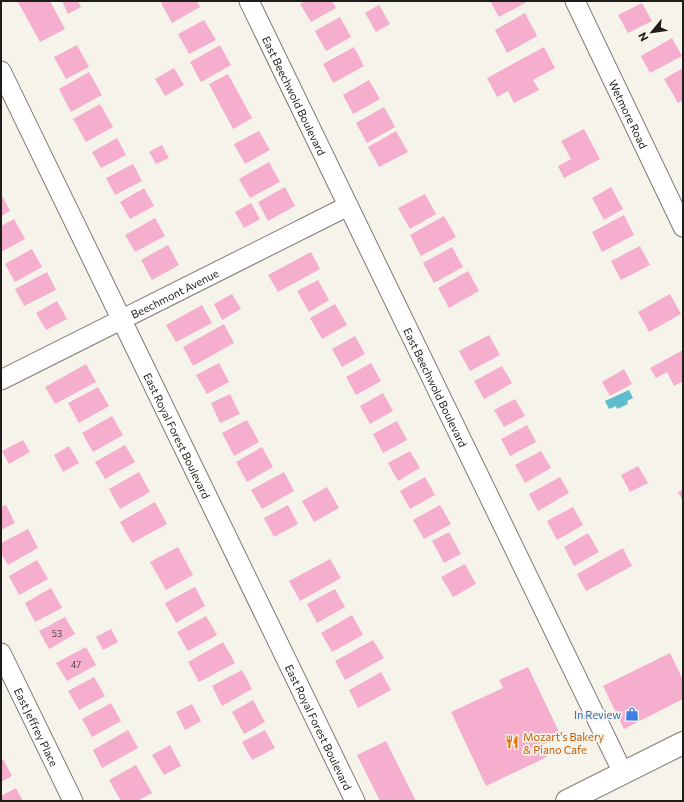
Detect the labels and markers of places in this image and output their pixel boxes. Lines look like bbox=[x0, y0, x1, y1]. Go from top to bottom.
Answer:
shop icon: In Review bbox=[624, 706, 640, 722]
place label: In Review bbox=[574, 708, 621, 721]
place label: Mozart's Bakery & Piano Cafe bbox=[523, 730, 604, 756]
restaurant icon: Mozart's Bakery & Piano Cafe bbox=[504, 734, 520, 750]

